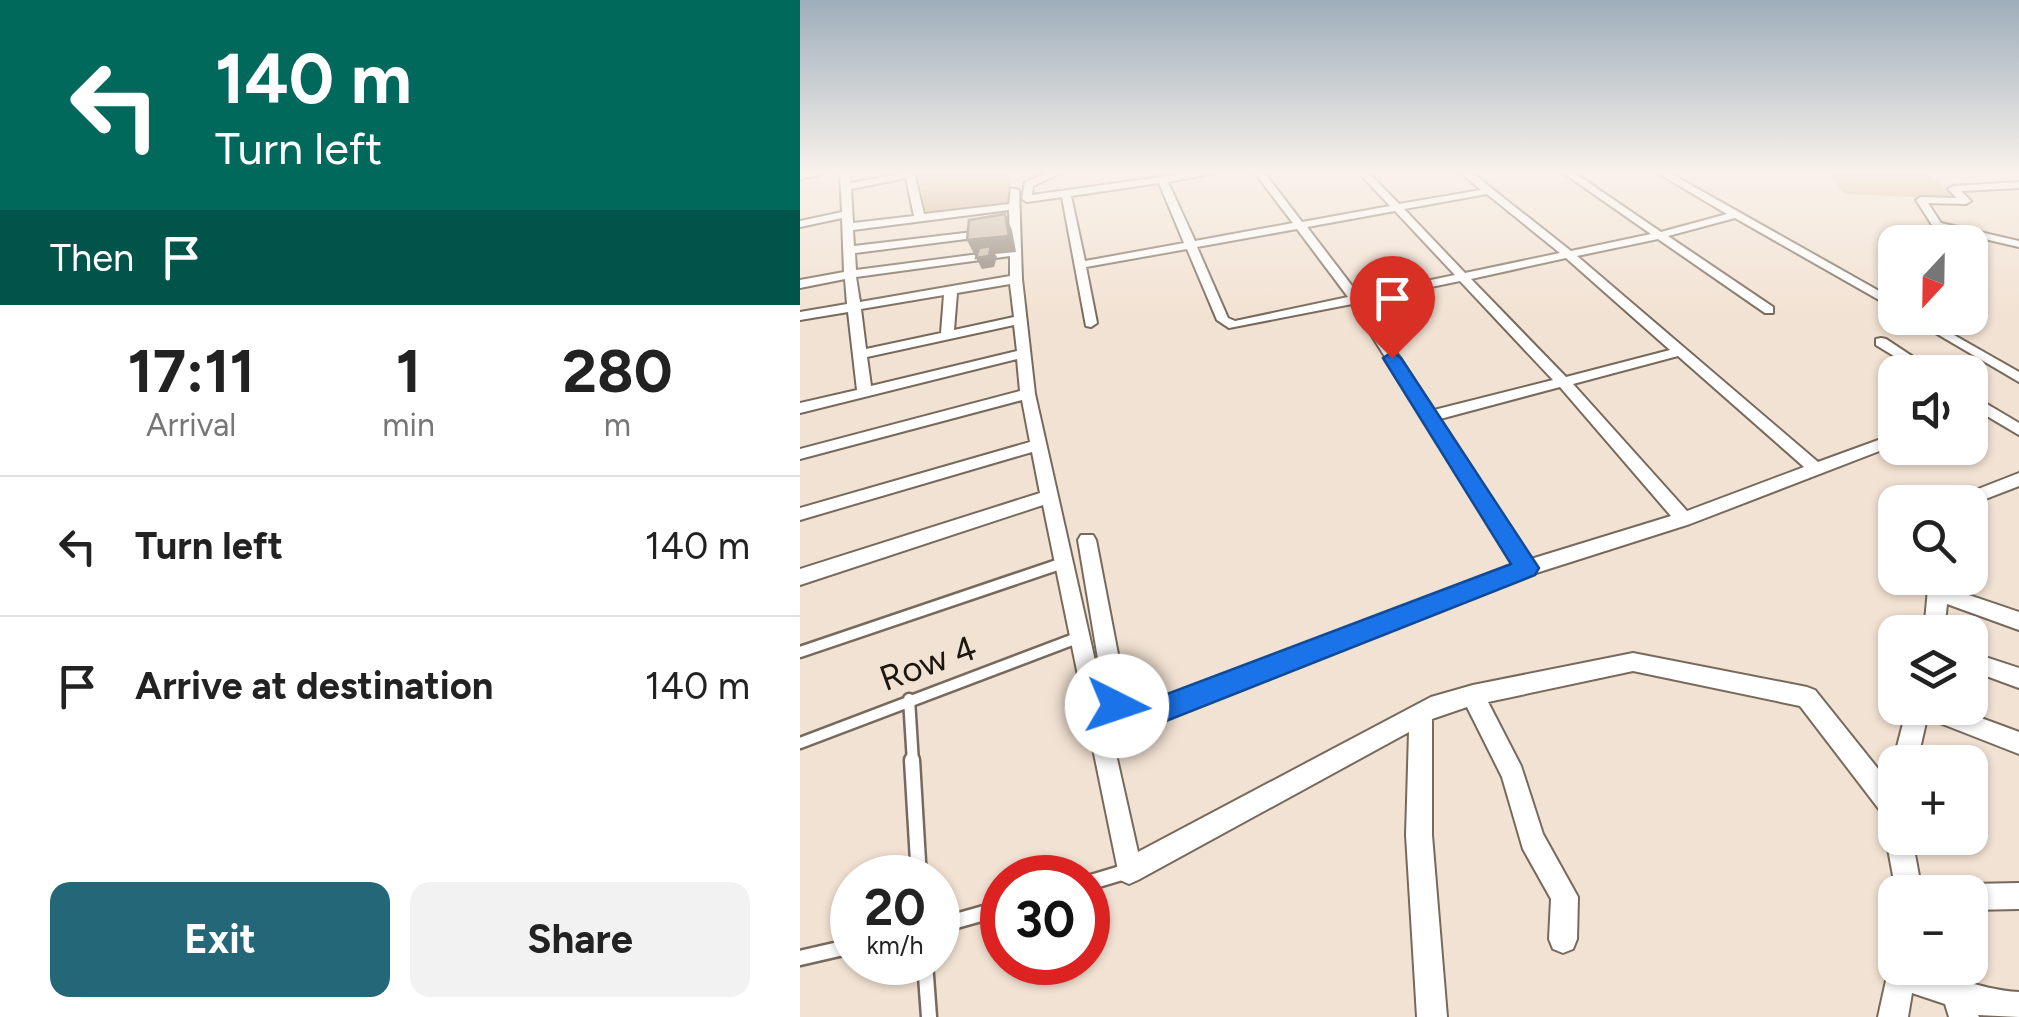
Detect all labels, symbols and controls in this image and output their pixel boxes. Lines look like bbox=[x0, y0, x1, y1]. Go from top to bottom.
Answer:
text: 140 m bbox=[215, 36, 412, 121]
icon: left bbox=[50, 40, 180, 170]
text: Turn left bbox=[215, 121, 382, 175]
north arrow bbox=[1878, 225, 1988, 335]
map controls bbox=[1878, 225, 1988, 985]
icon: arrive bbox=[154, 230, 209, 285]
text: Then bbox=[50, 235, 134, 281]
pin bbox=[1350, 256, 1435, 359]
icon: arrive bbox=[1365, 271, 1420, 326]
text: 17:11 bbox=[127, 335, 255, 407]
text: 1 bbox=[396, 335, 421, 407]
text: 280 bbox=[562, 335, 673, 407]
button: sound bbox=[1878, 355, 1988, 465]
text: Arrival bbox=[146, 406, 236, 444]
text: min bbox=[382, 406, 435, 444]
text: m bbox=[604, 406, 631, 444]
button: search bbox=[1878, 485, 1988, 595]
icon: left bbox=[50, 519, 105, 574]
text: Turn left bbox=[135, 523, 283, 569]
text: 140 m bbox=[645, 523, 750, 569]
button: layers bbox=[1878, 615, 1988, 725]
street label: Row 4 bbox=[874, 626, 982, 700]
position arrow bbox=[1065, 654, 1169, 758]
icon: arrive bbox=[50, 659, 105, 714]
text: Arrive at destination bbox=[135, 663, 493, 709]
text: 140 m bbox=[645, 663, 750, 709]
button: + bbox=[1878, 745, 1988, 855]
speed limit sign: 30 bbox=[980, 855, 1110, 985]
button: − bbox=[1878, 875, 1988, 985]
text: 20 bbox=[864, 877, 926, 938]
button: Exit bbox=[50, 882, 390, 997]
button: Share bbox=[410, 882, 750, 997]
text: km/h bbox=[866, 930, 924, 960]

